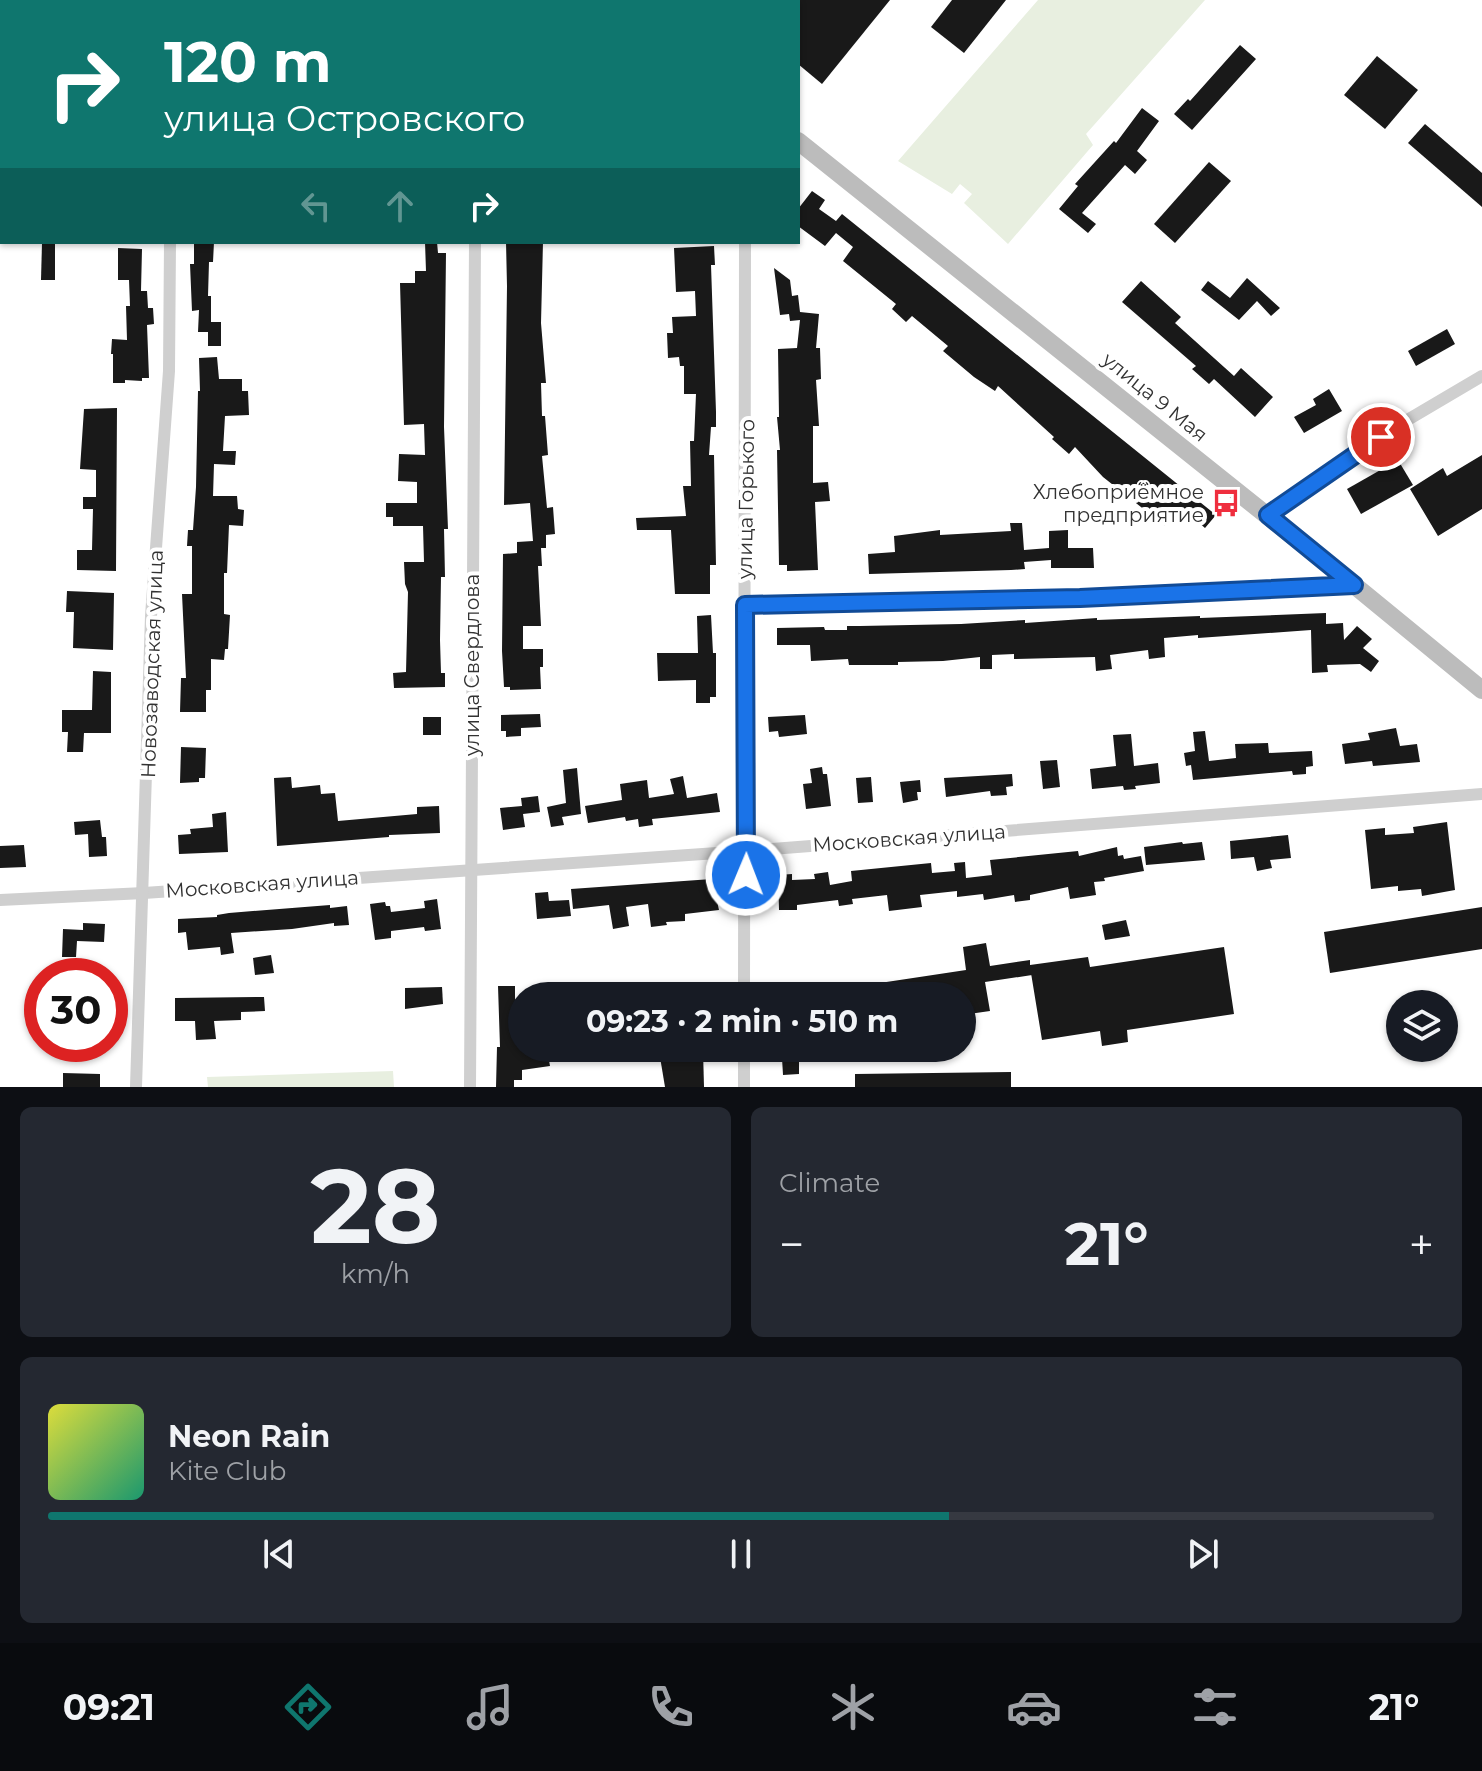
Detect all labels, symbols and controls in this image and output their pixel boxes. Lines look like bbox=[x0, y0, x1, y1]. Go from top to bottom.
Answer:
text: 120 m bbox=[164, 28, 332, 96]
icon: right bbox=[32, 32, 136, 136]
text: улица Островского bbox=[164, 96, 525, 140]
icon: left bbox=[294, 184, 338, 228]
icon: ahead bbox=[378, 184, 422, 228]
icon: right bbox=[462, 184, 506, 228]
street label: улица 9 Мая bbox=[1097, 347, 1212, 447]
pin bbox=[1347, 403, 1415, 471]
icon: arrive bbox=[1359, 415, 1403, 459]
street label: улица Горького bbox=[733, 419, 759, 580]
place label: Хлебоприёмное предприятие bbox=[1033, 480, 1204, 527]
bus stop icon: Хлебоприёмное предприятие bbox=[1211, 488, 1241, 518]
street label: Новозаводская улица bbox=[136, 549, 168, 779]
street label: улица Свердлова bbox=[460, 574, 484, 757]
street label: Московская улица bbox=[812, 819, 1006, 857]
position arrow bbox=[704, 833, 788, 917]
street label: Московская улица bbox=[165, 865, 359, 903]
speed limit sign: 30 bbox=[24, 958, 128, 1062]
map controls bbox=[1386, 990, 1458, 1062]
button: layers bbox=[1386, 990, 1458, 1062]
text: 09:23 · 2 min · 510 m bbox=[586, 1003, 898, 1040]
text: 28 bbox=[310, 1142, 441, 1269]
text: Climate bbox=[779, 1167, 880, 1199]
text: 21° bbox=[1065, 1207, 1149, 1280]
text: − bbox=[779, 1217, 804, 1271]
text: + bbox=[1409, 1217, 1434, 1271]
text: km/h bbox=[341, 1258, 410, 1290]
text: Neon Rain bbox=[168, 1418, 330, 1455]
text: Kite Club bbox=[168, 1455, 286, 1487]
icon: previous bbox=[257, 1532, 301, 1576]
icon: pause bbox=[719, 1532, 763, 1576]
icon: next bbox=[1181, 1532, 1225, 1576]
icon: directions bbox=[280, 1679, 336, 1735]
icon: music bbox=[462, 1679, 518, 1735]
icon: phone bbox=[643, 1679, 699, 1735]
icon: climate bbox=[825, 1679, 881, 1735]
icon: car bbox=[1006, 1679, 1062, 1735]
icon: filters bbox=[1187, 1679, 1243, 1735]
text: 09:21 bbox=[63, 1685, 155, 1729]
text: 21° bbox=[1369, 1685, 1419, 1729]

